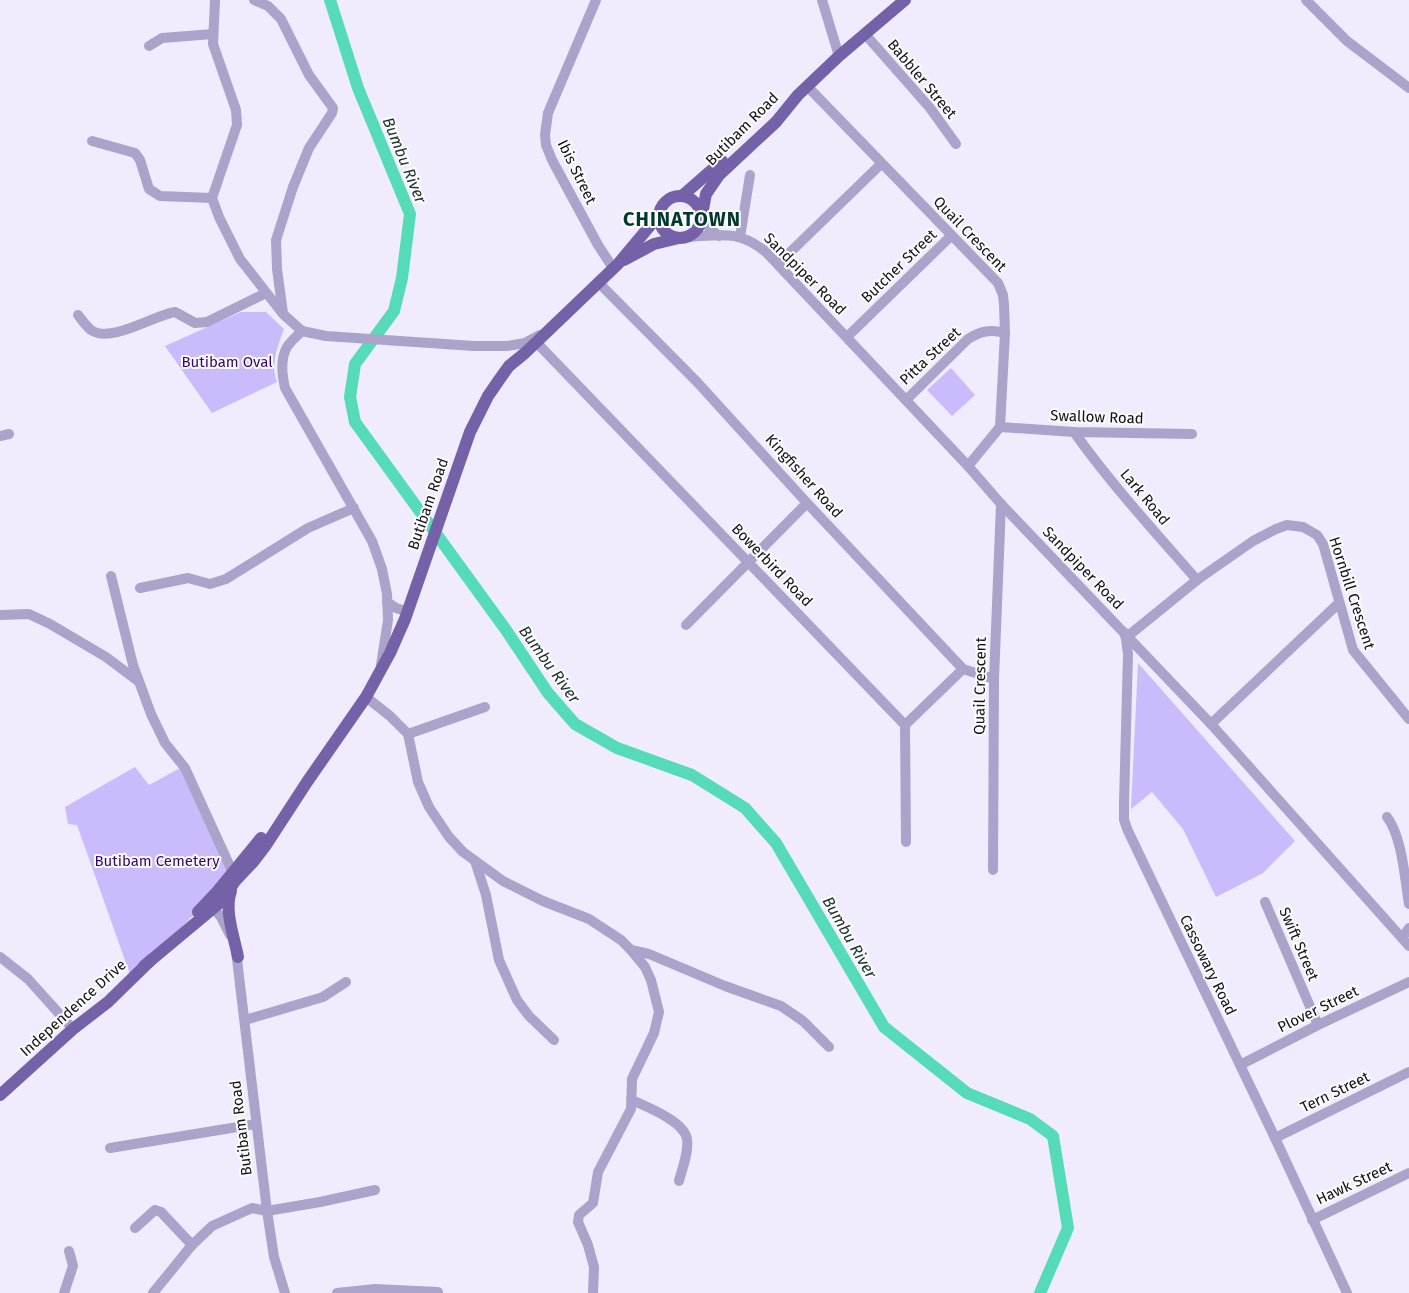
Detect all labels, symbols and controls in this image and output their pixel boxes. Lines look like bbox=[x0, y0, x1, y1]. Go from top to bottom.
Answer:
street label: Babbler Street bbox=[884, 36, 961, 123]
street label: Butibam Road bbox=[702, 89, 782, 169]
water label: Bumbu River bbox=[379, 114, 431, 207]
street label: Ibis Street bbox=[554, 137, 601, 208]
street label: Quail Crescent bbox=[930, 193, 1011, 276]
district label: CHINATOWN bbox=[623, 207, 741, 231]
street label: Butcher Street bbox=[858, 225, 941, 306]
street label: Sandpiper Road bbox=[760, 229, 850, 319]
street label: Pitta Street bbox=[896, 323, 965, 389]
park label: Butibam Oval bbox=[181, 353, 273, 371]
street label: Swallow Road bbox=[1050, 406, 1144, 428]
street label: Kingfisher Road bbox=[762, 430, 846, 522]
street label: Butibam Road bbox=[404, 456, 452, 552]
street label: Lark Road bbox=[1116, 465, 1174, 529]
street label: Bowerbird Road bbox=[728, 520, 816, 610]
street label: Sandpiper Road bbox=[1039, 523, 1127, 613]
street label: Hornbill Crescent bbox=[1325, 534, 1379, 652]
water label: Bumbu River bbox=[515, 622, 585, 707]
street label: Quail Crescent bbox=[970, 636, 990, 735]
park label: Butibam Cemetery bbox=[94, 852, 220, 870]
water label: Bumbu River bbox=[819, 893, 881, 982]
street label: Swift Street bbox=[1275, 904, 1323, 984]
street label: Cassowary Road bbox=[1176, 912, 1240, 1018]
street label: Independence Drive bbox=[16, 956, 130, 1060]
street label: Plover Street bbox=[1275, 981, 1362, 1036]
street label: Tern Street bbox=[1298, 1067, 1373, 1116]
street label: Butibam Road bbox=[226, 1079, 256, 1177]
street label: Hawk Street bbox=[1313, 1157, 1395, 1208]

